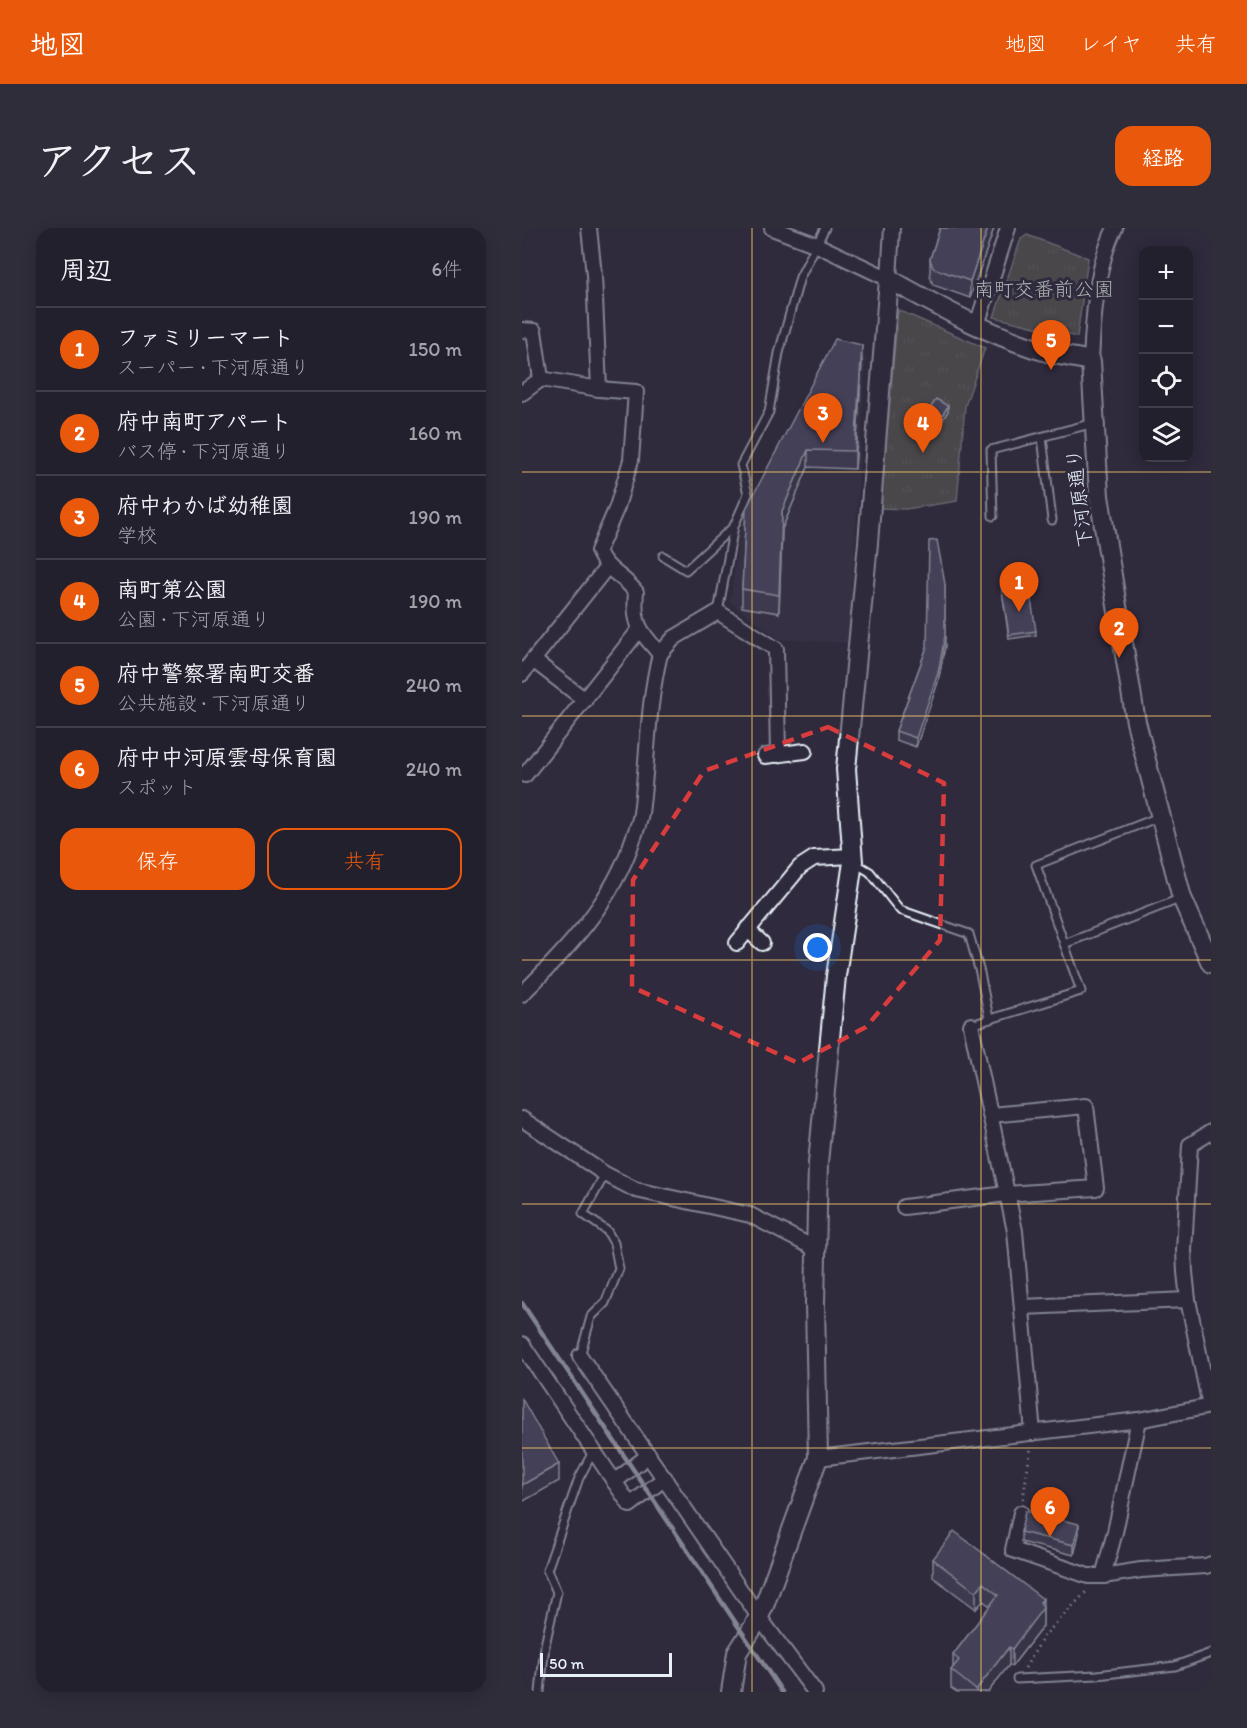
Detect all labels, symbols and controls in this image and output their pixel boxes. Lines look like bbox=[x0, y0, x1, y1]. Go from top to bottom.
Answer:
text: 地図 bbox=[30, 27, 86, 61]
text: 地図 bbox=[1005, 31, 1047, 56]
text: レイヤ bbox=[1080, 31, 1142, 56]
text: 共有 bbox=[1175, 31, 1217, 56]
button: 経路 bbox=[1115, 126, 1211, 186]
text: アクセス bbox=[36, 135, 201, 186]
map controls bbox=[1139, 246, 1193, 462]
button: + bbox=[1139, 246, 1193, 300]
text: 周辺 bbox=[60, 254, 112, 286]
text: 6件 bbox=[431, 257, 462, 281]
park label: 南町交番前公園 bbox=[974, 277, 1114, 301]
button: − bbox=[1139, 300, 1193, 354]
pin: 5 bbox=[1032, 320, 1070, 370]
text: ファミリーマート bbox=[117, 324, 294, 351]
text: 1 bbox=[75, 337, 84, 361]
text: 150 m bbox=[409, 337, 462, 361]
button: locate bbox=[1139, 354, 1193, 408]
text: スーパー · 下河原通り bbox=[117, 355, 310, 379]
pin: 3 bbox=[804, 394, 842, 443]
pin: 4 bbox=[904, 404, 942, 453]
text: 府中南町アパート bbox=[117, 408, 292, 435]
button: layers bbox=[1139, 408, 1193, 462]
text: 2 bbox=[74, 421, 85, 445]
text: 160 m bbox=[409, 421, 462, 445]
text: バス停 · 下河原通り bbox=[117, 439, 291, 463]
street label: 下河原通り bbox=[1061, 447, 1097, 549]
text: 府中わかば幼稚園 bbox=[117, 492, 293, 519]
text: 3 bbox=[74, 505, 85, 529]
text: 190 m bbox=[409, 505, 462, 529]
text: 学校 bbox=[117, 523, 157, 547]
pin: 1 bbox=[1000, 562, 1038, 612]
text: 南町第公園 bbox=[117, 576, 227, 603]
text: 4 bbox=[73, 589, 86, 613]
text: 190 m bbox=[409, 589, 462, 613]
text: 公園 · 下河原通り bbox=[117, 607, 271, 631]
pin: 2 bbox=[1100, 608, 1138, 658]
text: 府中警察署南町交番 bbox=[117, 660, 315, 687]
text: 5 bbox=[74, 673, 85, 697]
text: 240 m bbox=[406, 673, 462, 697]
text: 公共施設 · 下河原通り bbox=[117, 691, 311, 715]
text: 府中中河原雲母保育園 bbox=[117, 744, 337, 771]
text: 6 bbox=[74, 757, 85, 781]
text: 240 m bbox=[406, 757, 462, 781]
text: スポット bbox=[117, 775, 197, 799]
button: 保存 bbox=[60, 828, 255, 890]
button: 共有 bbox=[267, 828, 462, 890]
your location bbox=[803, 933, 832, 962]
pin: 6 bbox=[1030, 1488, 1070, 1537]
scale bar bbox=[540, 1650, 672, 1678]
text: 50 m bbox=[549, 1654, 584, 1673]

